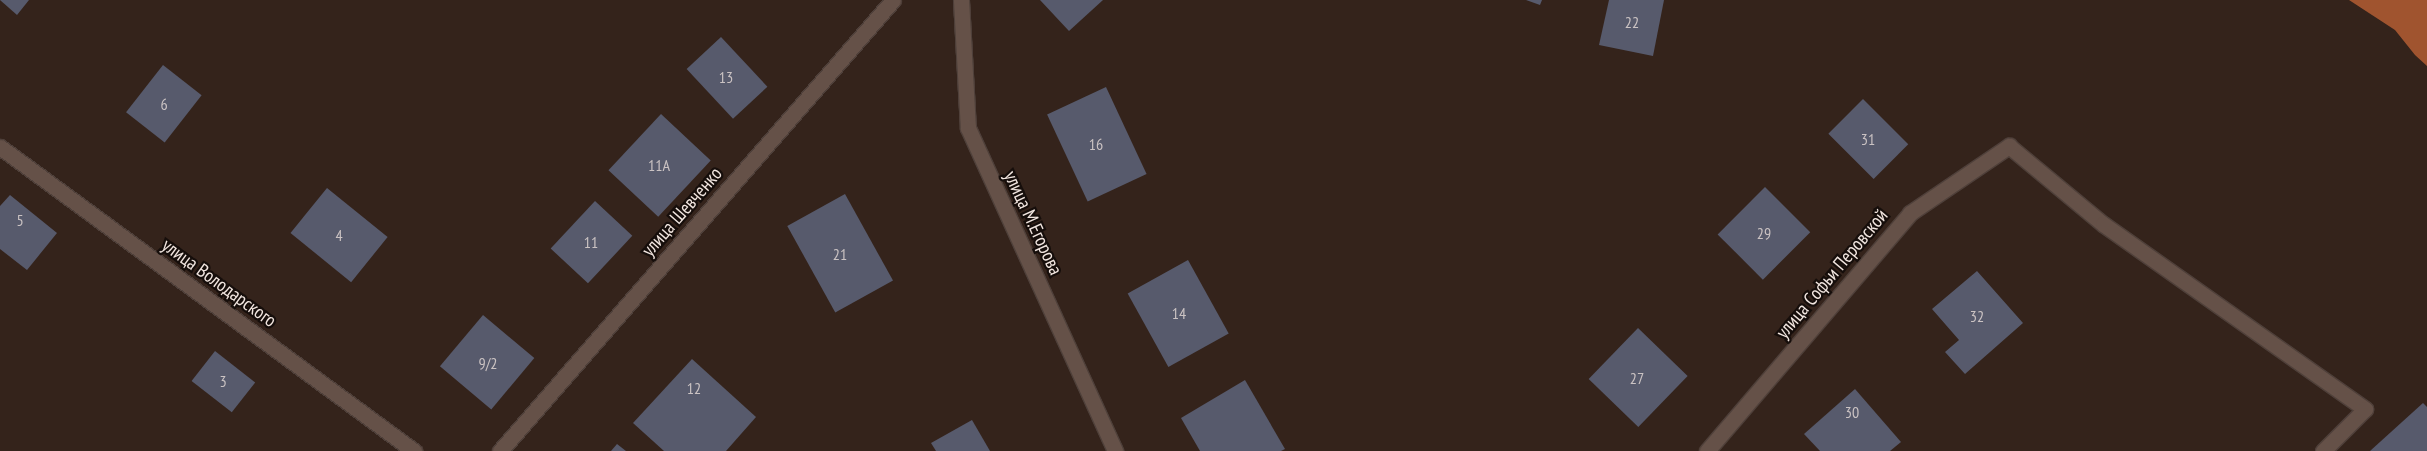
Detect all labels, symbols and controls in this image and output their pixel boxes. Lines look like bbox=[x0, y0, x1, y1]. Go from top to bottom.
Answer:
house number: 22 bbox=[1625, 12, 1639, 32]
house number: 13 bbox=[719, 67, 733, 87]
house number: 6 bbox=[160, 94, 168, 114]
house number: 31 bbox=[1861, 129, 1875, 149]
house number: 16 bbox=[1089, 134, 1103, 154]
house number: 11А bbox=[648, 155, 670, 175]
street label: улица Шевченко bbox=[637, 163, 727, 261]
street label: улица М.Егорова bbox=[999, 167, 1067, 279]
street label: улица Софьи Перовской bbox=[1771, 205, 1893, 343]
house number: 5 bbox=[16, 210, 24, 230]
house number: 29 bbox=[1757, 223, 1771, 243]
house number: 4 bbox=[335, 225, 343, 245]
house number: 11 bbox=[584, 232, 598, 252]
street label: улица Володарского bbox=[157, 234, 281, 332]
house number: 21 bbox=[833, 244, 847, 264]
house number: 14 bbox=[1172, 303, 1186, 323]
house number: 32 bbox=[1970, 306, 1984, 326]
house number: 9/2 bbox=[478, 353, 498, 373]
house number: 27 bbox=[1630, 368, 1644, 388]
house number: 3 bbox=[219, 371, 227, 391]
house number: 12 bbox=[687, 378, 701, 398]
house number: 30 bbox=[1845, 402, 1859, 422]

